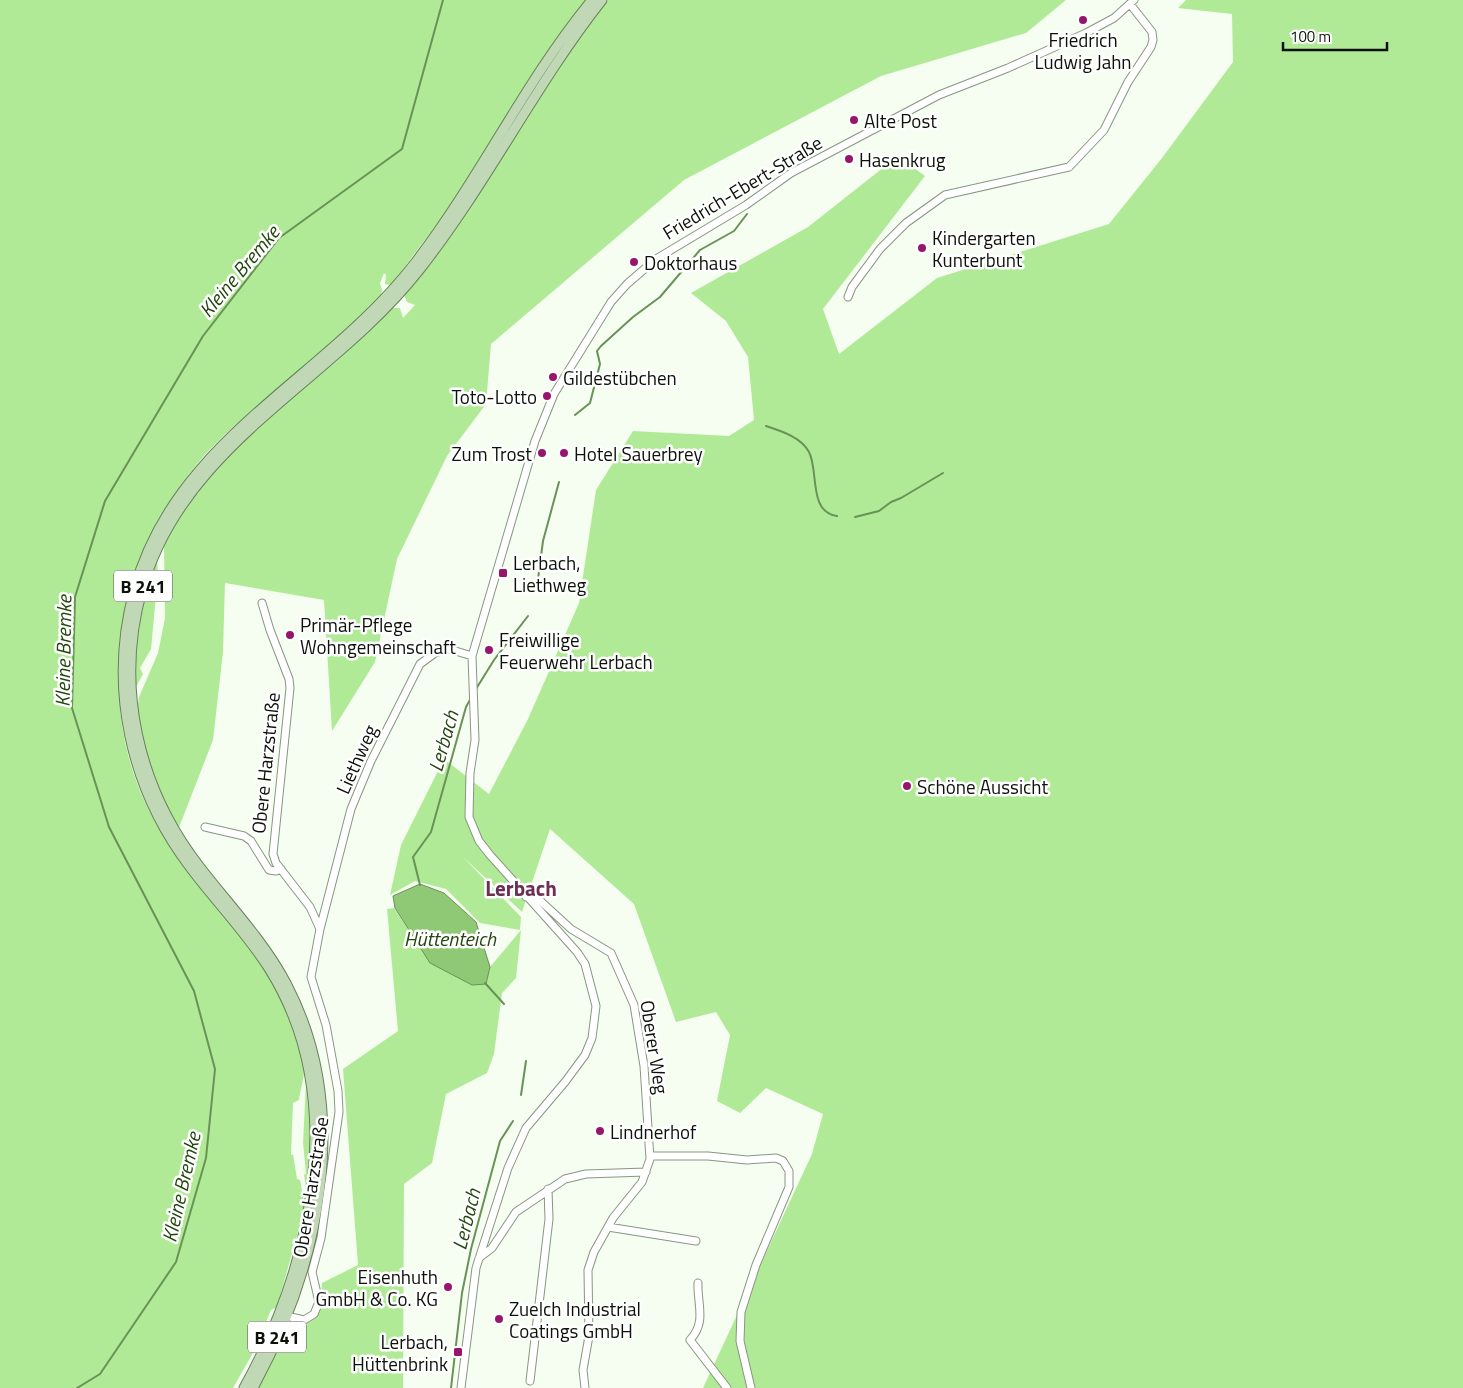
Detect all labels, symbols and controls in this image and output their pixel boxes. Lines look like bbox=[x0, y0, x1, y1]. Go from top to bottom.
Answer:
marker: Friedrich Ludwig Jahn bbox=[1077, 14, 1089, 26]
scale bar bbox=[1283, 20, 1387, 52]
place label: Friedrich Ludwig Jahn bbox=[1034, 25, 1132, 76]
text: 100 m bbox=[1290, 25, 1331, 48]
place label: Alte Post bbox=[864, 106, 937, 135]
marker: Alte Post bbox=[848, 114, 860, 126]
street label: Friedrich-Ebert-Straße bbox=[657, 128, 827, 246]
place label: Hasenkrug bbox=[859, 145, 946, 174]
marker: Hasenkrug bbox=[843, 153, 855, 165]
water label: Kleine Bremke bbox=[191, 217, 288, 324]
place label: Kindergarten Kunterbunt bbox=[932, 223, 1036, 274]
marker: Kindergarten Kunterbunt bbox=[916, 242, 928, 254]
place label: Doktorhaus bbox=[644, 248, 737, 277]
marker: Doktorhaus bbox=[628, 256, 640, 268]
place label: Gildestübchen bbox=[563, 363, 677, 392]
marker: Gildestübchen bbox=[547, 371, 559, 383]
place label: Toto-Lotto bbox=[451, 382, 537, 411]
marker: Toto-Lotto bbox=[541, 390, 553, 402]
place label: Zum Trost bbox=[452, 439, 532, 468]
place label: Hotel Sauerbrey bbox=[574, 439, 703, 468]
marker: Zum Trost bbox=[536, 447, 548, 459]
marker: Hotel Sauerbrey bbox=[558, 447, 570, 459]
place label: Lerbach, Liethweg bbox=[513, 548, 587, 599]
marker: Lerbach, Liethweg bbox=[497, 567, 509, 579]
road number: B 241 bbox=[114, 570, 172, 602]
water label: Kleine Bremke bbox=[47, 593, 80, 707]
place label: Primär-Pflege Wohngemeinschaft bbox=[300, 610, 456, 661]
place label: Freiwillige Feuerwehr Lerbach bbox=[499, 625, 653, 676]
marker: Primär-Pflege Wohngemeinschaft bbox=[284, 629, 296, 641]
marker: Freiwillige Feuerwehr Lerbach bbox=[483, 644, 495, 656]
street label: Obere Harzstraße bbox=[243, 691, 287, 835]
water label: Lerbach bbox=[420, 706, 467, 775]
street label: Liethweg bbox=[328, 719, 384, 798]
place label: Schöne Aussicht bbox=[917, 772, 1048, 801]
marker: Schöne Aussicht bbox=[901, 780, 913, 792]
district label: Lerbach bbox=[485, 872, 557, 904]
water label: Hüttenteich bbox=[404, 923, 497, 954]
street label: Oberer Weg bbox=[633, 998, 677, 1096]
street label: Obere Harzstraße bbox=[285, 1115, 335, 1259]
place label: Lindnerhof bbox=[610, 1117, 697, 1146]
marker: Lindnerhof bbox=[594, 1125, 606, 1137]
water label: Kleine Bremke bbox=[153, 1127, 209, 1245]
water label: Lerbach bbox=[443, 1184, 489, 1253]
place label: Eisenhuth GmbH & Co. KG bbox=[316, 1262, 438, 1313]
marker: Eisenhuth GmbH & Co. KG bbox=[442, 1281, 454, 1293]
place label: Zuelch Industrial Coatings GmbH bbox=[509, 1294, 641, 1345]
marker: Zuelch Industrial Coatings GmbH bbox=[493, 1313, 505, 1325]
road number: B 241 bbox=[248, 1321, 306, 1352]
place label: Lerbach, Hüttenbrink bbox=[352, 1327, 448, 1378]
marker: Lerbach, Hüttenbrink bbox=[452, 1346, 464, 1358]

